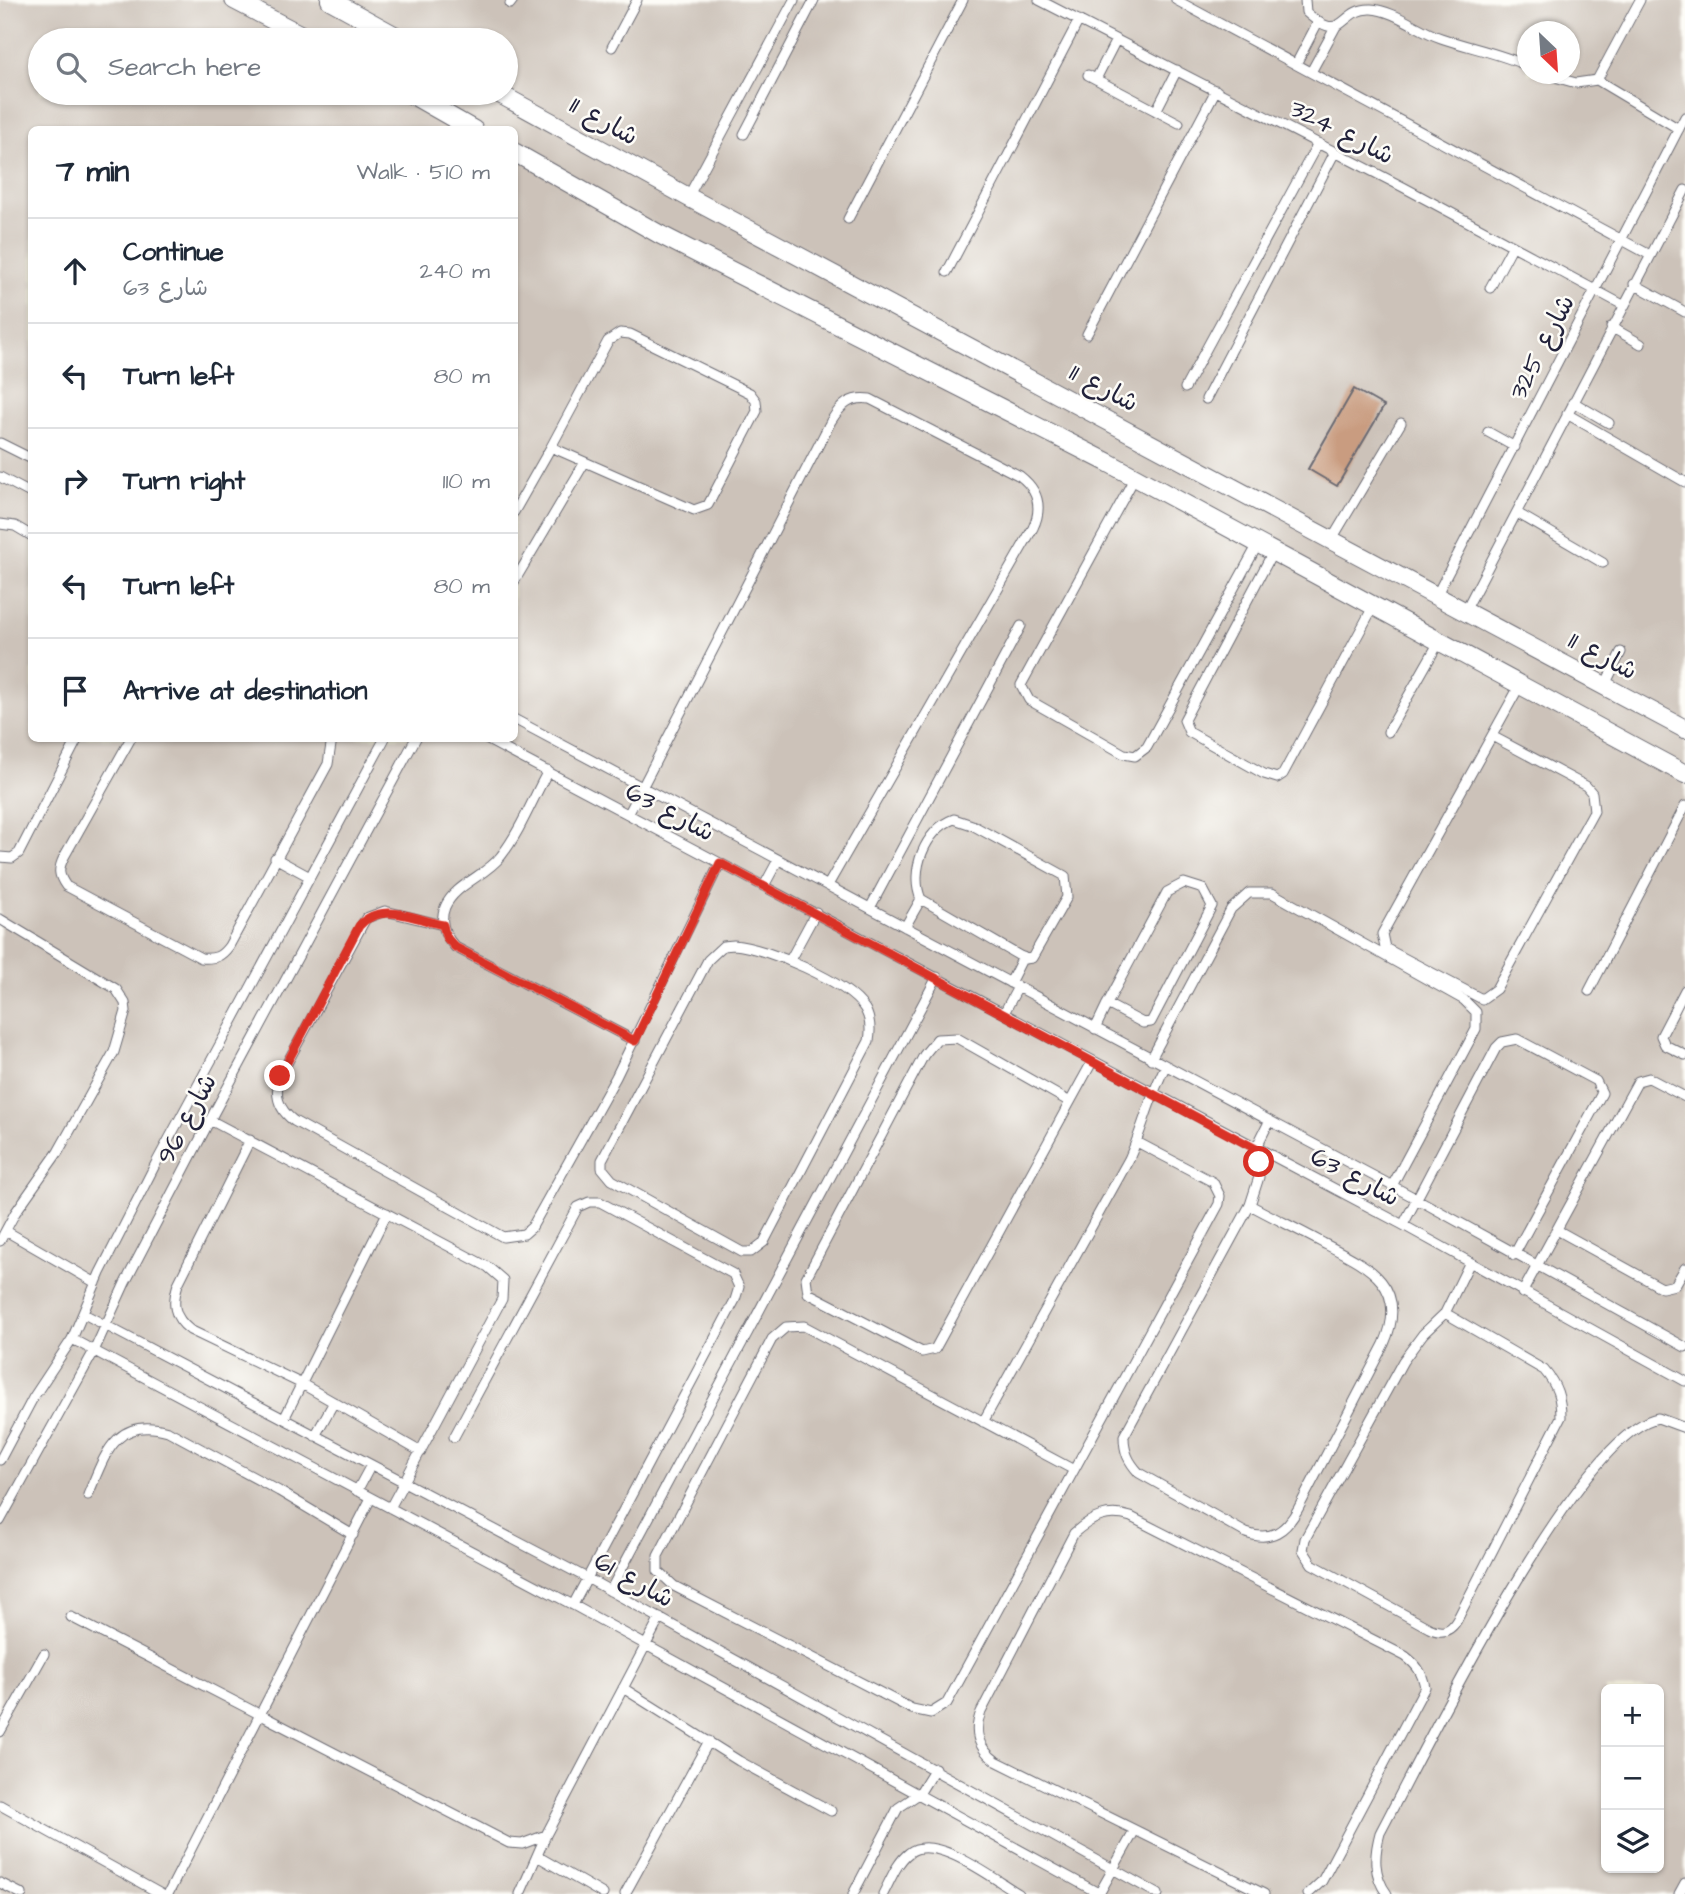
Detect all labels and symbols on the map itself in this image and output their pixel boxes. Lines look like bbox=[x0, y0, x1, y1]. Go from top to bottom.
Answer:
north arrow bbox=[1517, 21, 1580, 84]
street label: شارع 11 bbox=[563, 87, 645, 155]
street label: شارع 324 bbox=[1284, 90, 1400, 174]
street label: شارع 325 bbox=[1500, 288, 1584, 406]
street label: شارع 11 bbox=[1063, 355, 1145, 421]
street label: شارع 11 bbox=[1562, 623, 1644, 689]
street label: شارع 63 bbox=[619, 774, 721, 850]
route end bbox=[264, 1060, 295, 1091]
street label: شارع 96 bbox=[148, 1067, 226, 1171]
street label: شارع 63 bbox=[1304, 1139, 1406, 1215]
route start bbox=[1243, 1146, 1274, 1177]
street label: شارع 61 bbox=[588, 1543, 680, 1617]

